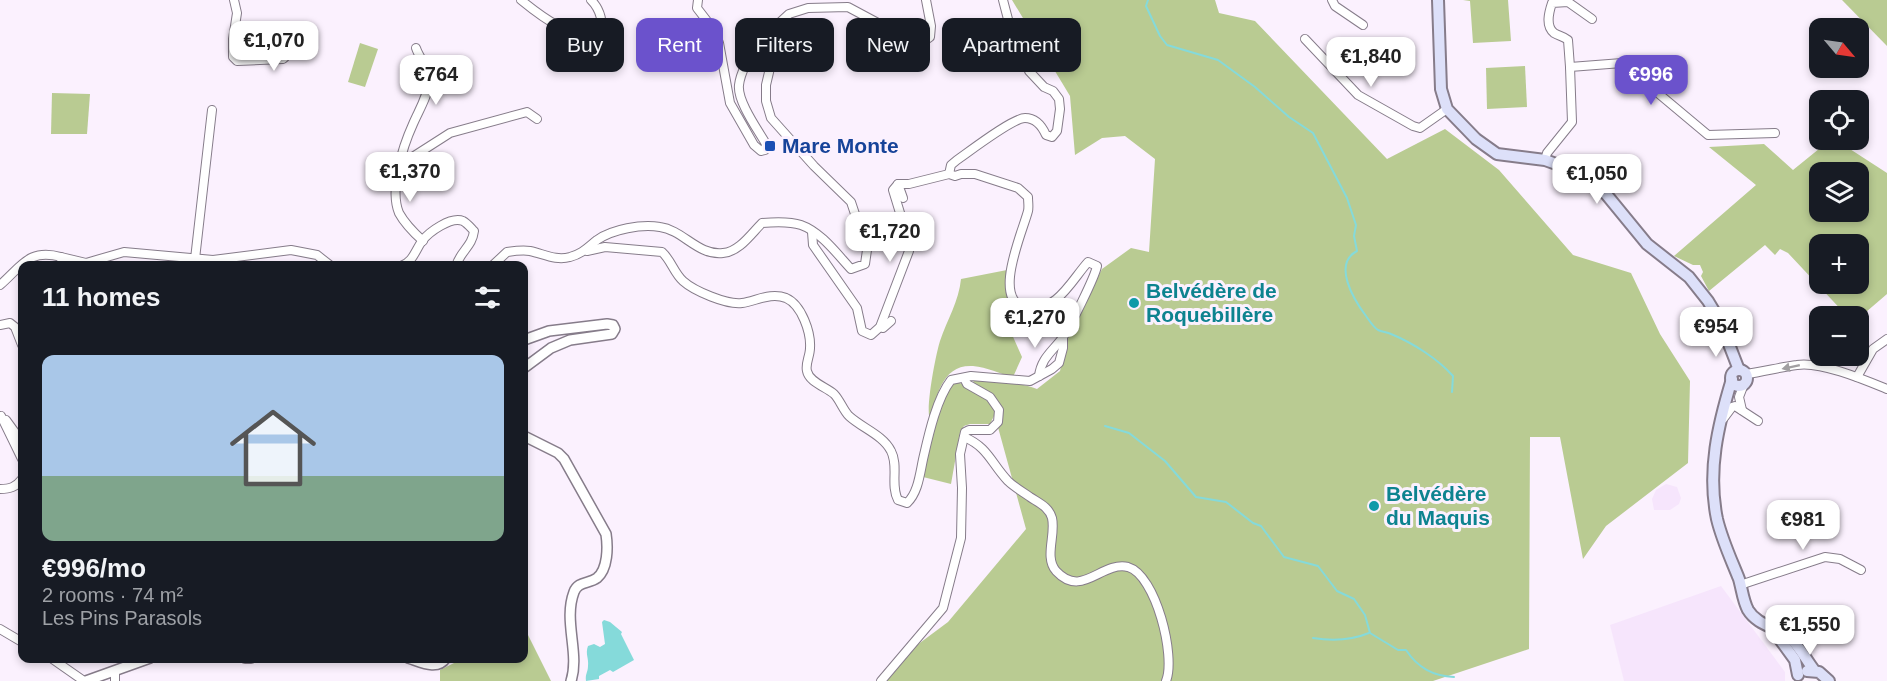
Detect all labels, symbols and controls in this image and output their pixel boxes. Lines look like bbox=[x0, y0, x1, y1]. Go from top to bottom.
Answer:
chip: Buy bbox=[546, 18, 624, 72]
chip: Rent bbox=[636, 18, 723, 72]
chip: Filters bbox=[735, 18, 834, 72]
chip: New bbox=[846, 18, 930, 72]
chip: Apartment bbox=[942, 18, 1081, 72]
north arrow bbox=[1809, 18, 1869, 78]
map controls bbox=[1809, 18, 1869, 366]
pin: €1,070 bbox=[225, 21, 323, 72]
text: €1,070 bbox=[243, 29, 305, 51]
pin: €1,840 bbox=[1322, 37, 1420, 88]
text: €1,840 bbox=[1340, 45, 1402, 67]
pin: €764 bbox=[400, 55, 472, 106]
pin: €996 bbox=[1615, 55, 1687, 106]
text: €764 bbox=[414, 63, 458, 85]
text: €996 bbox=[1629, 63, 1673, 85]
button: locate bbox=[1809, 90, 1869, 150]
place label: Mare Monte bbox=[782, 134, 899, 157]
marker: Mare Monte bbox=[763, 139, 777, 153]
pin: €1,370 bbox=[361, 152, 459, 203]
pin: €1,050 bbox=[1548, 154, 1646, 205]
text: €1,370 bbox=[379, 160, 441, 182]
text: €1,050 bbox=[1566, 162, 1628, 184]
button: layers bbox=[1809, 162, 1869, 222]
pin: €1,720 bbox=[841, 212, 939, 263]
text: €1,720 bbox=[859, 220, 921, 242]
button: + bbox=[1809, 234, 1869, 294]
place label: Belvédère de Roquebillère bbox=[1146, 279, 1277, 326]
icon: filters bbox=[471, 281, 504, 314]
text: 11 homes bbox=[42, 282, 161, 312]
marker: Belvédère de Roquebillère bbox=[1127, 296, 1141, 310]
pin: €1,270 bbox=[986, 298, 1084, 349]
text: €1,270 bbox=[1004, 306, 1066, 328]
button: − bbox=[1809, 306, 1869, 366]
pin: €954 bbox=[1680, 307, 1752, 358]
text: €954 bbox=[1694, 315, 1738, 337]
one-way arrow bbox=[1781, 363, 1800, 372]
icon: home bbox=[219, 394, 327, 502]
place label: Belvédère du Maquis bbox=[1386, 482, 1490, 529]
marker: Belvédère du Maquis bbox=[1367, 499, 1381, 513]
pin: €981 bbox=[1767, 500, 1839, 551]
text: €981 bbox=[1781, 508, 1825, 530]
text: €996/mo bbox=[42, 553, 146, 583]
text: 2 rooms · 74 m² bbox=[42, 584, 183, 606]
pin: €1,550 bbox=[1761, 605, 1859, 656]
text: Les Pins Parasols bbox=[42, 607, 202, 629]
text: €1,550 bbox=[1779, 613, 1841, 635]

